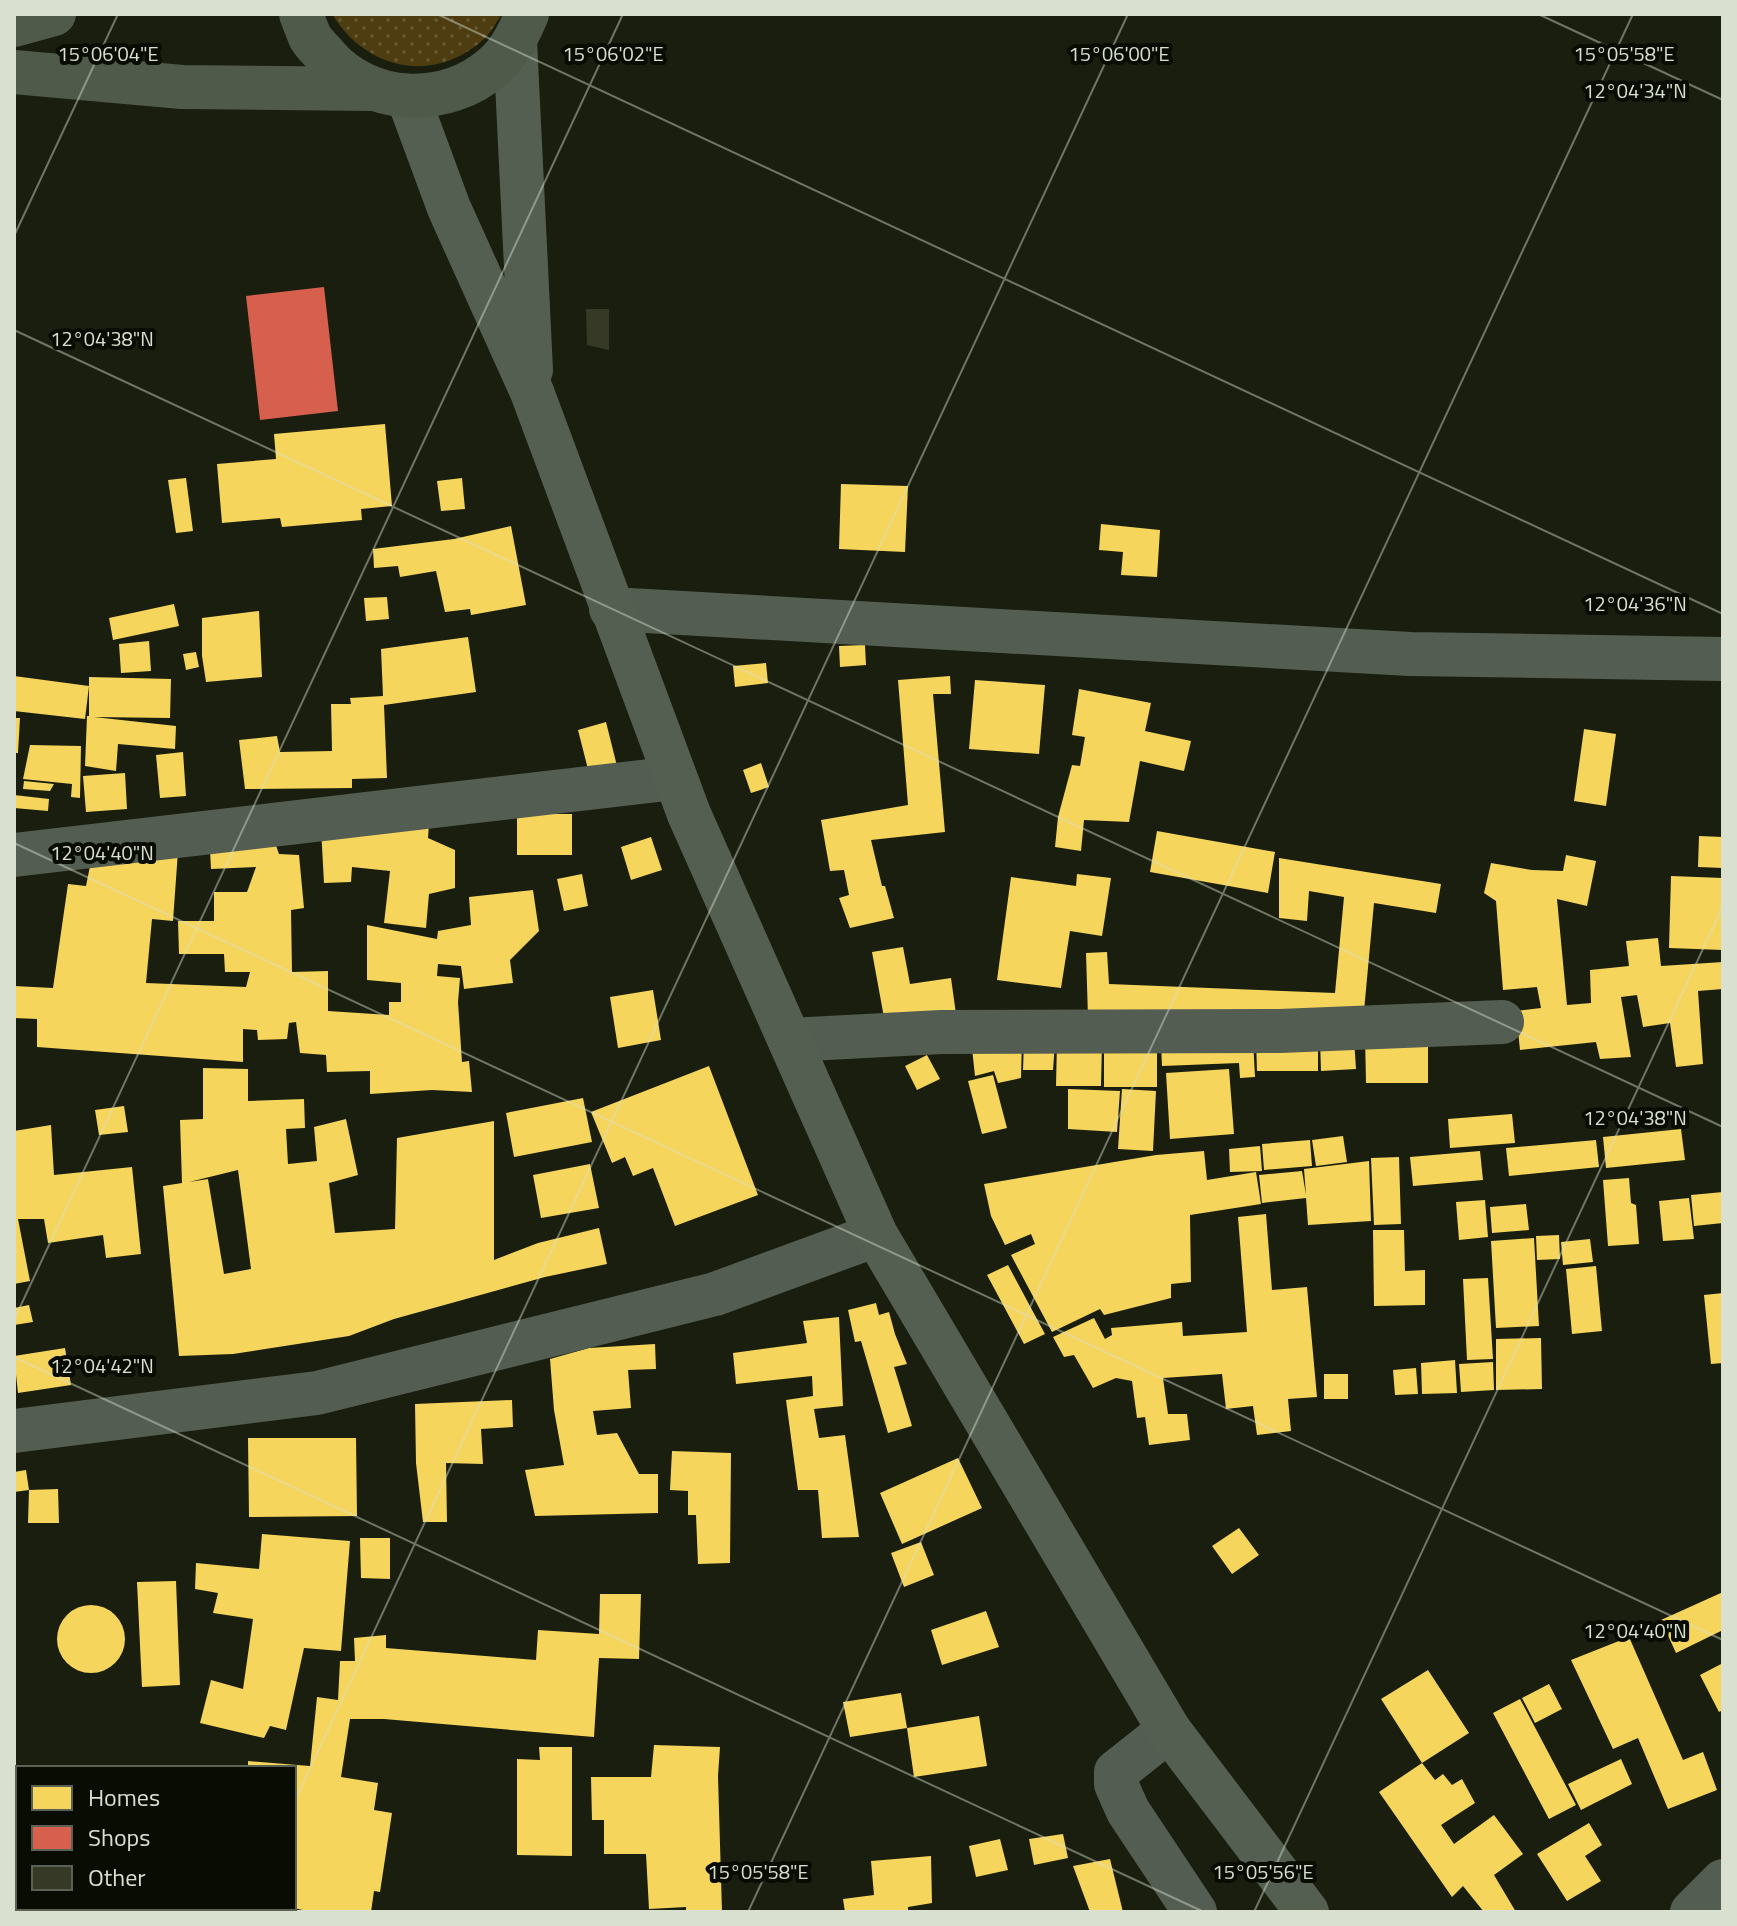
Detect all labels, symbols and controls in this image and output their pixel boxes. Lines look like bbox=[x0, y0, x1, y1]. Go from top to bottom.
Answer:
text: 15°06'04"E bbox=[57, 38, 159, 69]
text: 15°06'02"E bbox=[562, 38, 664, 69]
text: 15°06'00"E bbox=[1068, 38, 1170, 69]
text: 15°05'58"E bbox=[1573, 38, 1675, 69]
text: 12°04'34"N bbox=[1583, 75, 1687, 106]
text: 12°04'38"N bbox=[50, 323, 154, 354]
text: 12°04'36"N bbox=[1583, 588, 1687, 619]
text: 12°04'40"N bbox=[50, 837, 154, 868]
text: 12°04'38"N bbox=[1583, 1102, 1687, 1133]
text: 12°04'42"N bbox=[50, 1350, 154, 1381]
text: 12°04'40"N bbox=[1583, 1615, 1687, 1646]
legend bbox=[16, 1766, 296, 1910]
text: Homes bbox=[88, 1779, 160, 1815]
text: Shops bbox=[88, 1819, 150, 1855]
text: 15°05'58"E bbox=[707, 1856, 809, 1887]
text: 15°05'56"E bbox=[1212, 1856, 1314, 1887]
text: Other bbox=[88, 1859, 146, 1895]

